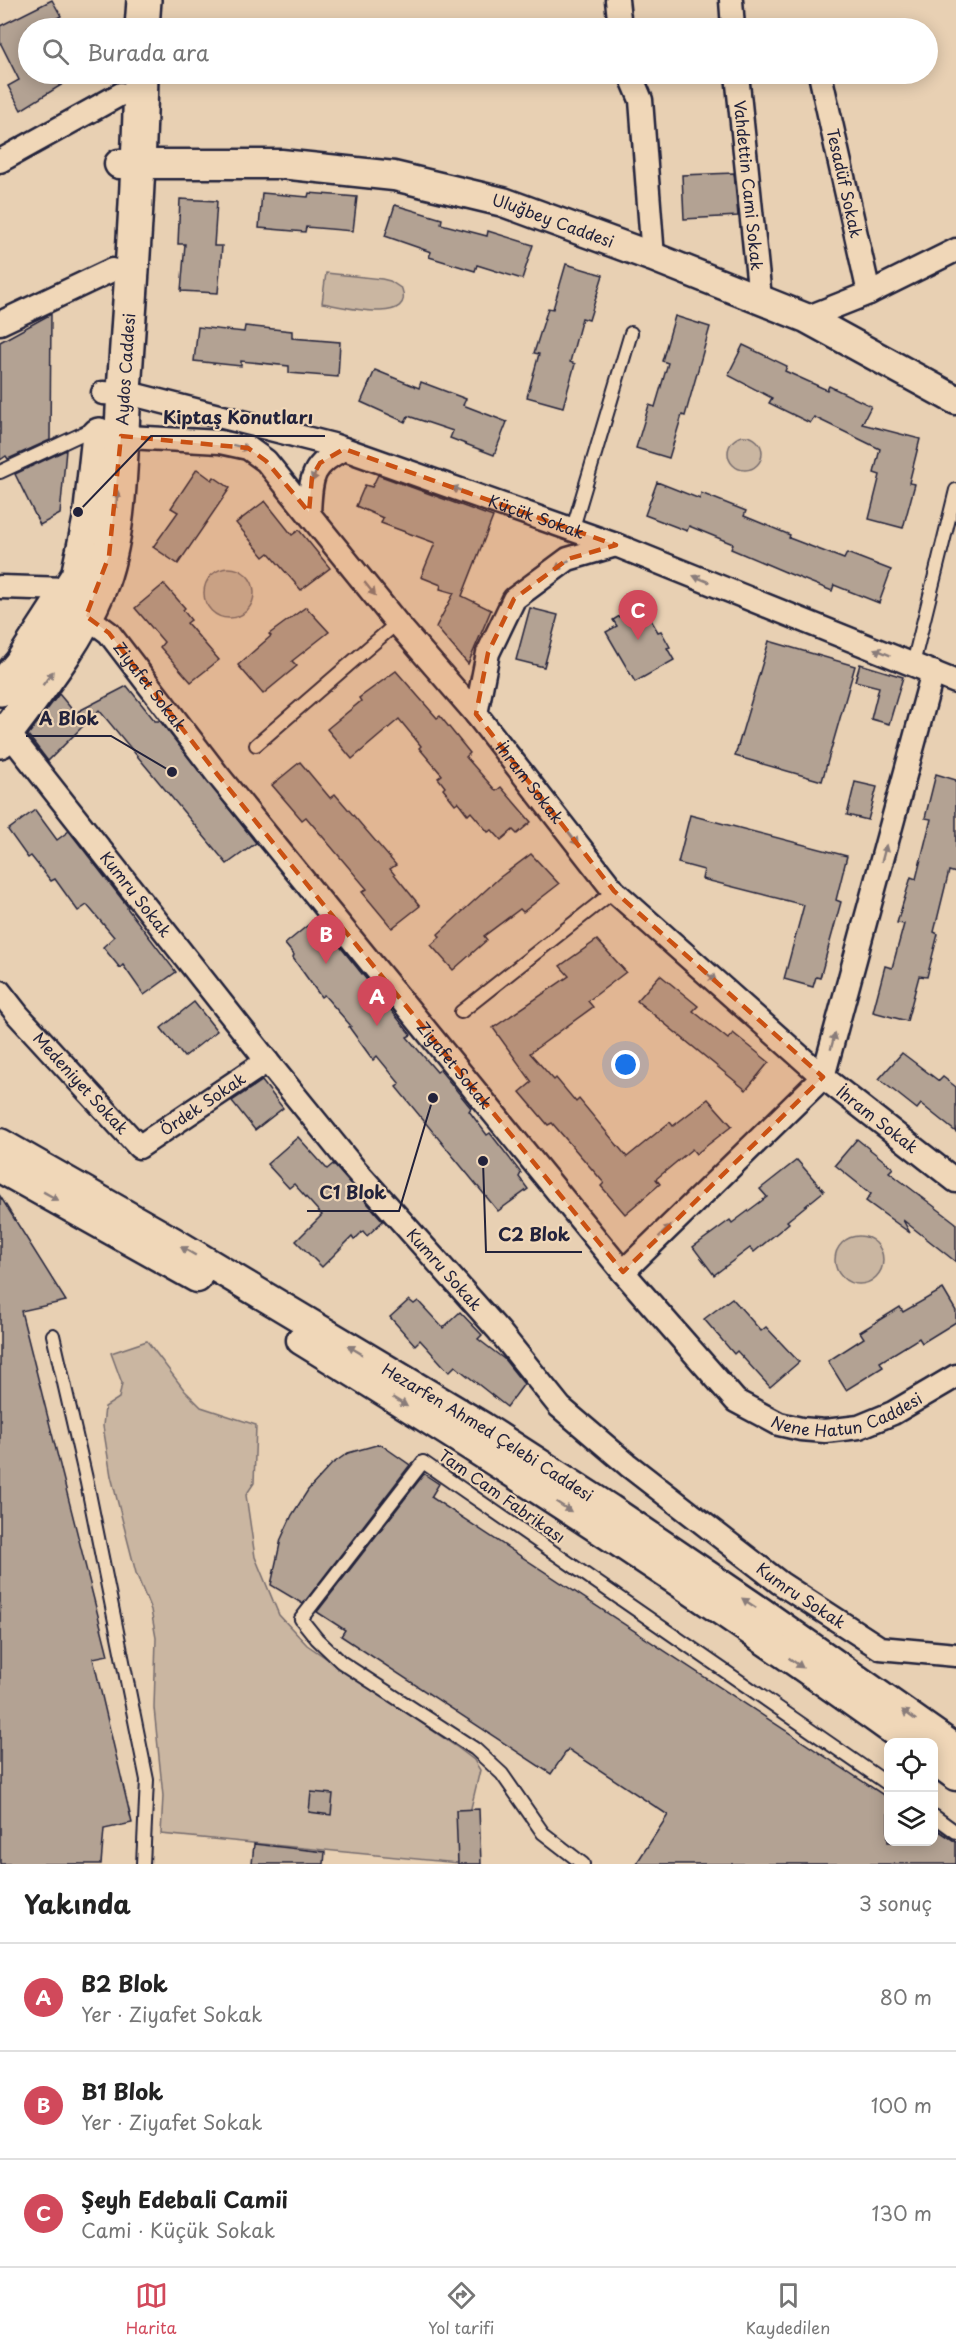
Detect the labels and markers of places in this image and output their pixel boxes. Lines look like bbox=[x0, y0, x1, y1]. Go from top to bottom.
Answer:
callout: Kiptaş Konutları bbox=[151, 400, 325, 436]
pin: C bbox=[618, 590, 658, 640]
callout: A Blok bbox=[26, 700, 111, 736]
pin: B bbox=[306, 914, 346, 964]
pin: A bbox=[358, 976, 397, 1026]
callout: C1 Blok bbox=[307, 1175, 399, 1211]
callout: C2 Blok bbox=[486, 1216, 582, 1252]

